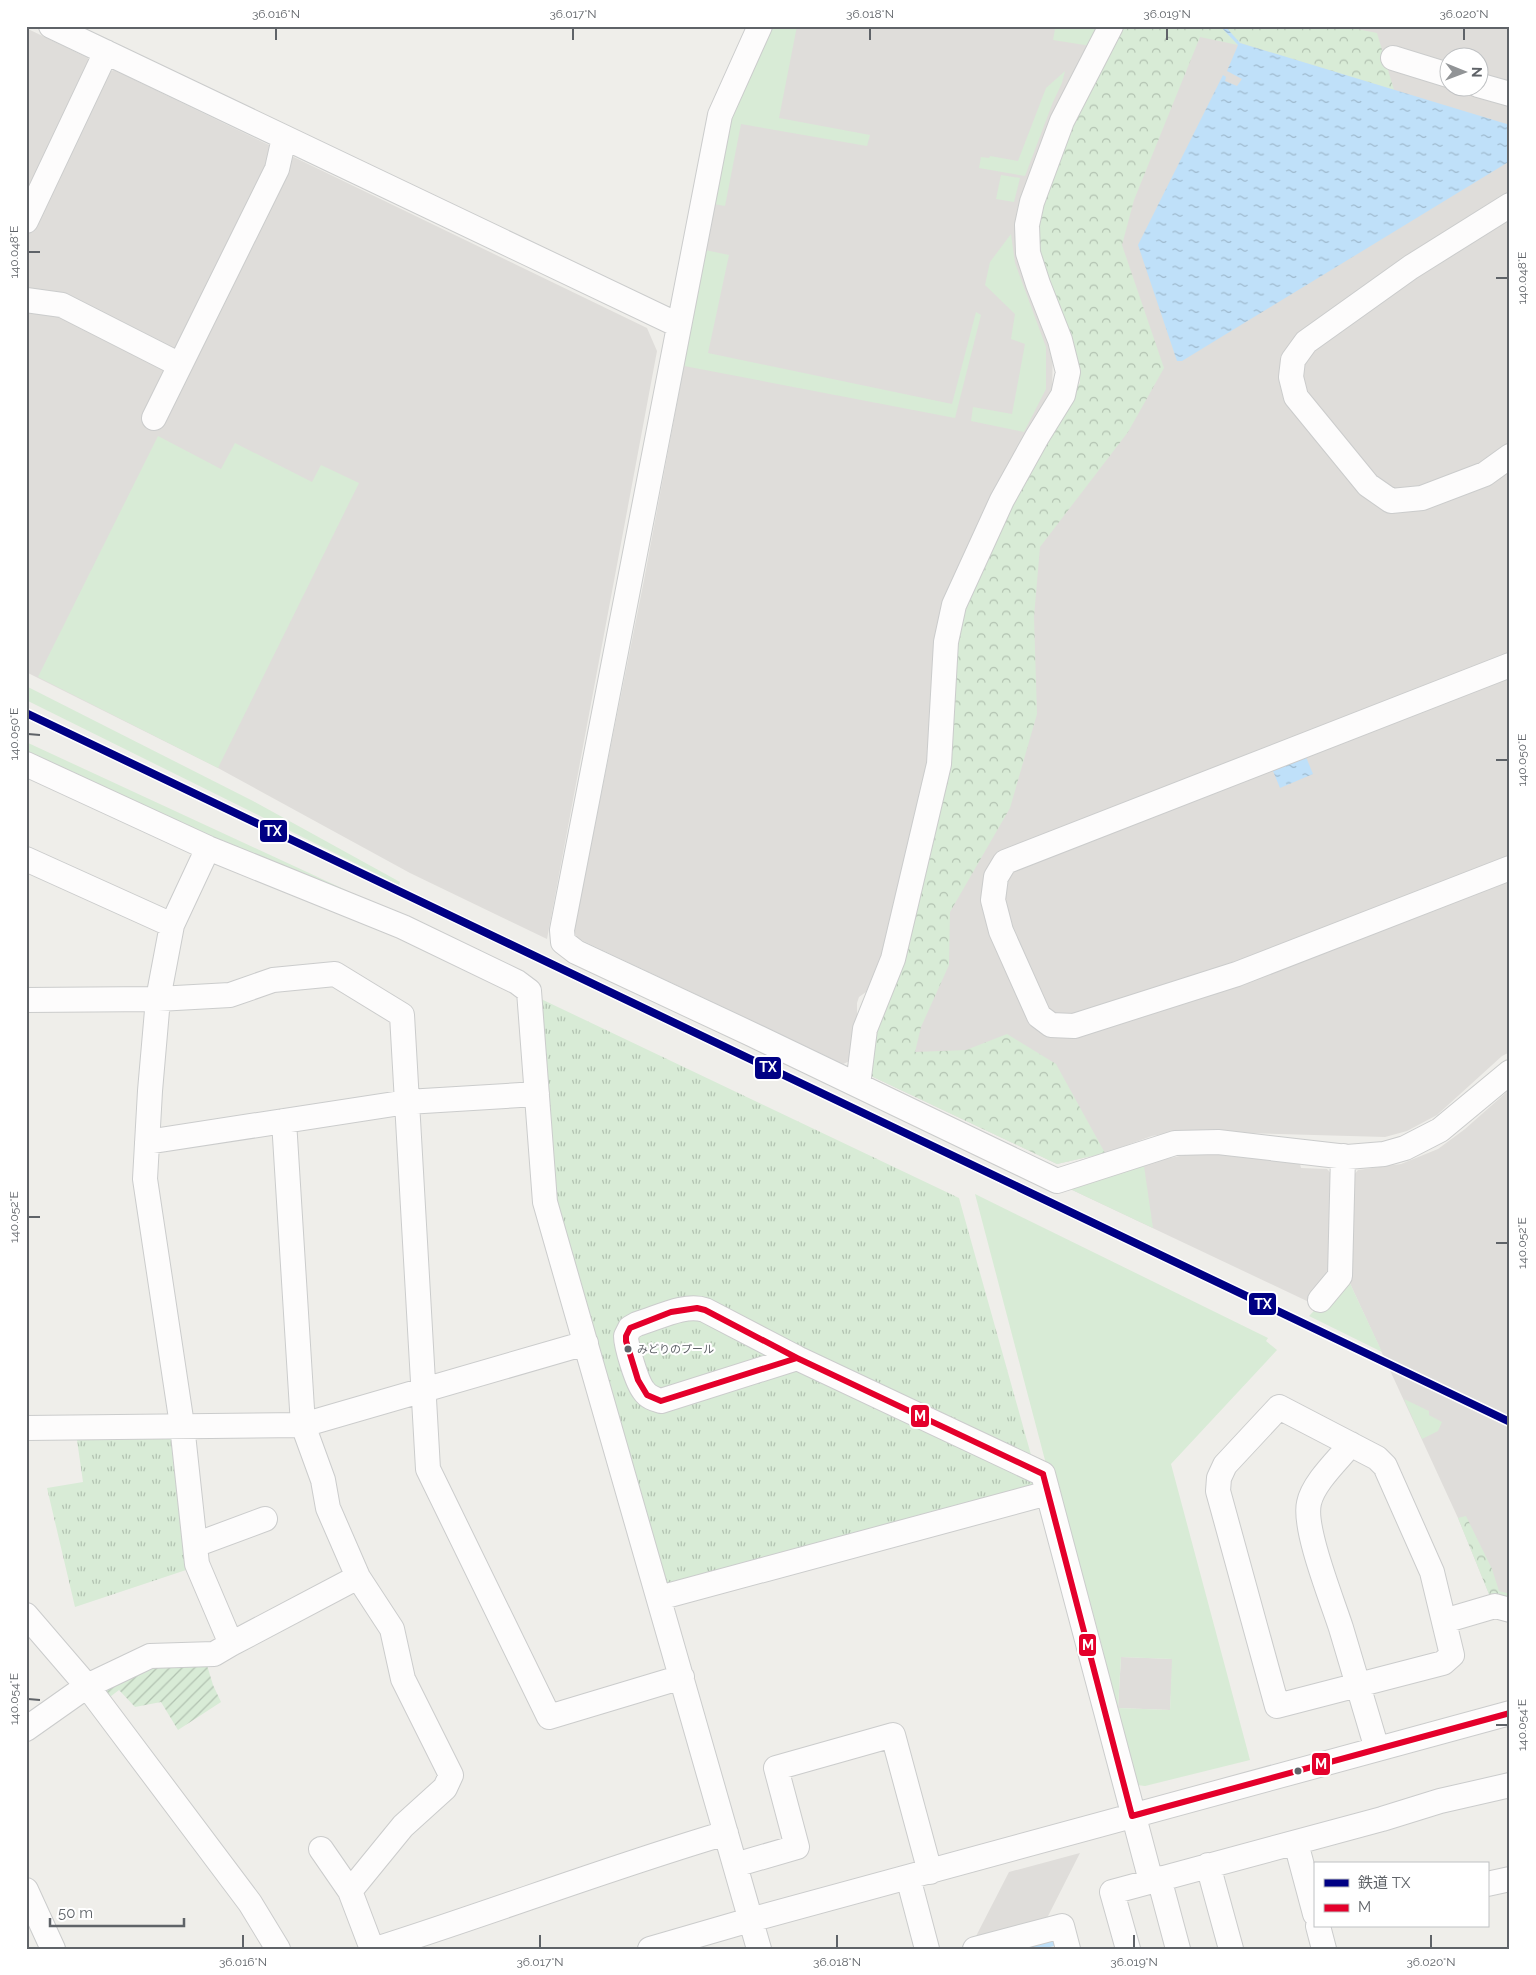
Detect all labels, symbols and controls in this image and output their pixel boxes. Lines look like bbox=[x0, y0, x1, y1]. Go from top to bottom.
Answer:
text: 36.016°N bbox=[252, 7, 300, 21]
text: 36.017°N bbox=[549, 7, 597, 21]
text: 36.018°N bbox=[846, 7, 894, 21]
text: 36.019°N bbox=[1143, 7, 1191, 21]
text: 36.020°N bbox=[1439, 7, 1489, 21]
north arrow bbox=[1438, 48, 1488, 98]
text: N bbox=[1469, 67, 1485, 78]
text: 140.048°E bbox=[7, 226, 21, 278]
text: 140.048°E bbox=[1515, 252, 1529, 304]
text: 140.050°E bbox=[7, 708, 21, 760]
text: 140.050°E bbox=[1515, 734, 1529, 786]
line badge: TX bbox=[259, 819, 288, 843]
text: TX bbox=[264, 823, 283, 839]
line badge: TX bbox=[754, 1056, 782, 1080]
text: TX bbox=[759, 1059, 778, 1075]
text: 140.052°E bbox=[7, 1191, 21, 1243]
text: 140.052°E bbox=[1515, 1217, 1529, 1269]
line badge: TX bbox=[1248, 1292, 1277, 1316]
text: TX bbox=[1254, 1296, 1273, 1312]
place label: みどりのプール bbox=[637, 1343, 714, 1356]
marker: みどりのプール bbox=[623, 1344, 633, 1354]
line badge: M bbox=[910, 1404, 930, 1428]
text: M bbox=[914, 1408, 926, 1424]
line badge: M bbox=[1078, 1633, 1097, 1657]
text: M bbox=[1082, 1637, 1094, 1653]
text: 140.054°E bbox=[7, 1673, 21, 1725]
text: 140.054°E bbox=[1515, 1699, 1529, 1751]
line badge: M bbox=[1311, 1752, 1331, 1776]
text: M bbox=[1315, 1756, 1327, 1772]
unlabelled marker bbox=[1293, 1766, 1303, 1776]
legend bbox=[1314, 1862, 1488, 1928]
text: 鉄道 TX bbox=[1358, 1874, 1411, 1892]
scale bar bbox=[50, 1895, 184, 1927]
text: M bbox=[1358, 1898, 1371, 1916]
text: 50 m bbox=[58, 1904, 93, 1922]
text: 36.016°N bbox=[219, 1955, 267, 1969]
text: 36.017°N bbox=[516, 1955, 564, 1969]
text: 36.018°N bbox=[813, 1955, 861, 1969]
text: 36.019°N bbox=[1110, 1955, 1158, 1969]
text: 36.020°N bbox=[1406, 1955, 1456, 1969]

